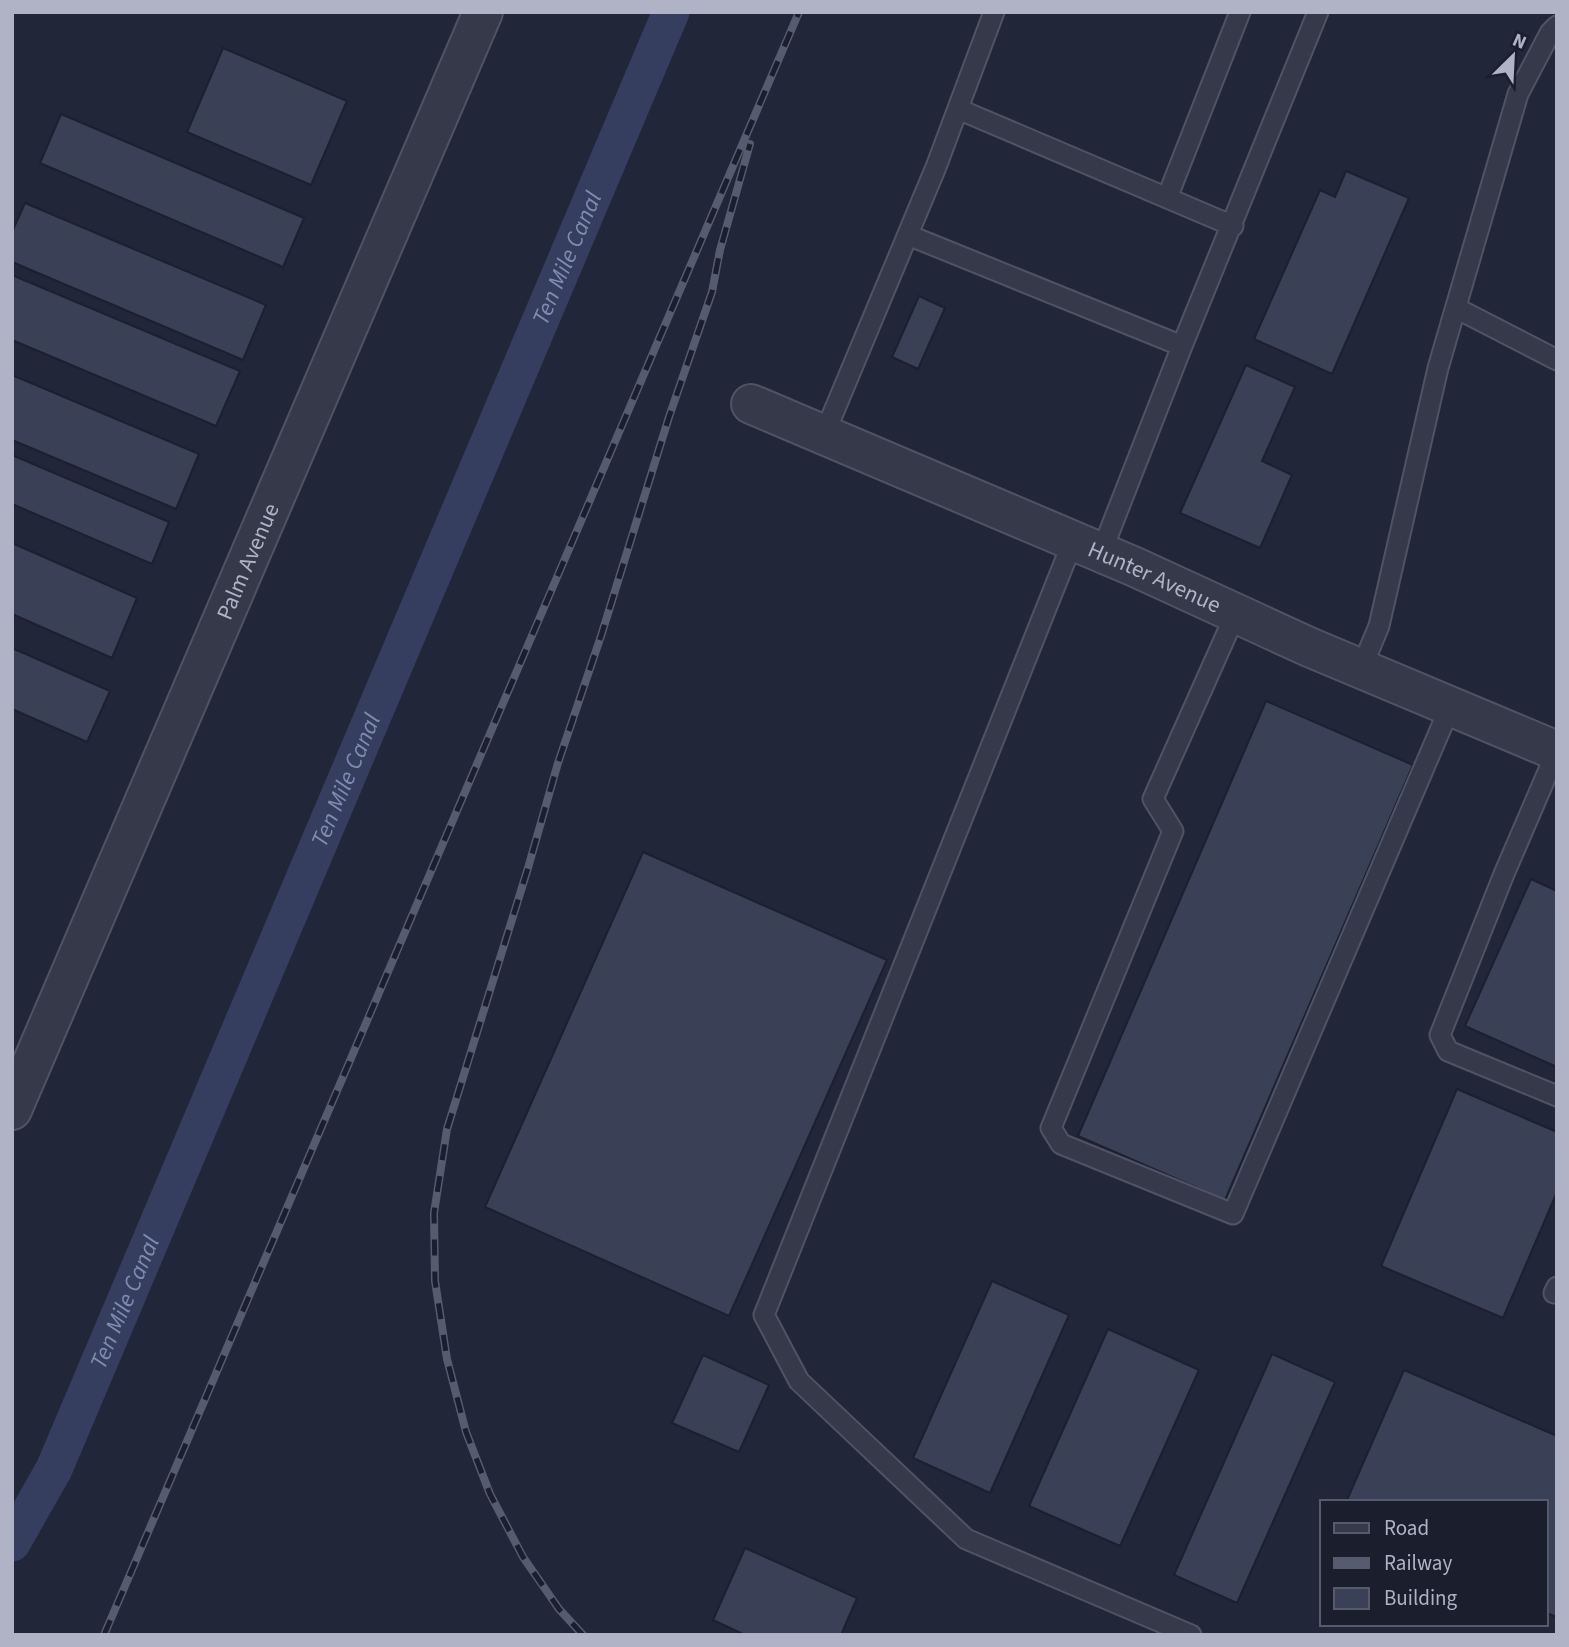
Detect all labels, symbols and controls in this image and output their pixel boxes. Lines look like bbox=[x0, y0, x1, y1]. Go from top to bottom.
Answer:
north arrow bbox=[1478, 21, 1548, 91]
text: N bbox=[1508, 27, 1531, 57]
water label: Ten Mile Canal bbox=[523, 186, 611, 330]
street label: Palm Avenue bbox=[208, 498, 287, 625]
street label: Hunter Avenue bbox=[1083, 532, 1226, 621]
water label: Ten Mile Canal bbox=[302, 708, 389, 852]
water label: Ten Mile Canal bbox=[81, 1230, 168, 1375]
legend bbox=[1320, 1500, 1548, 1626]
text: Road bbox=[1384, 1513, 1429, 1543]
text: Railway bbox=[1384, 1548, 1452, 1578]
text: Building bbox=[1384, 1583, 1458, 1613]

